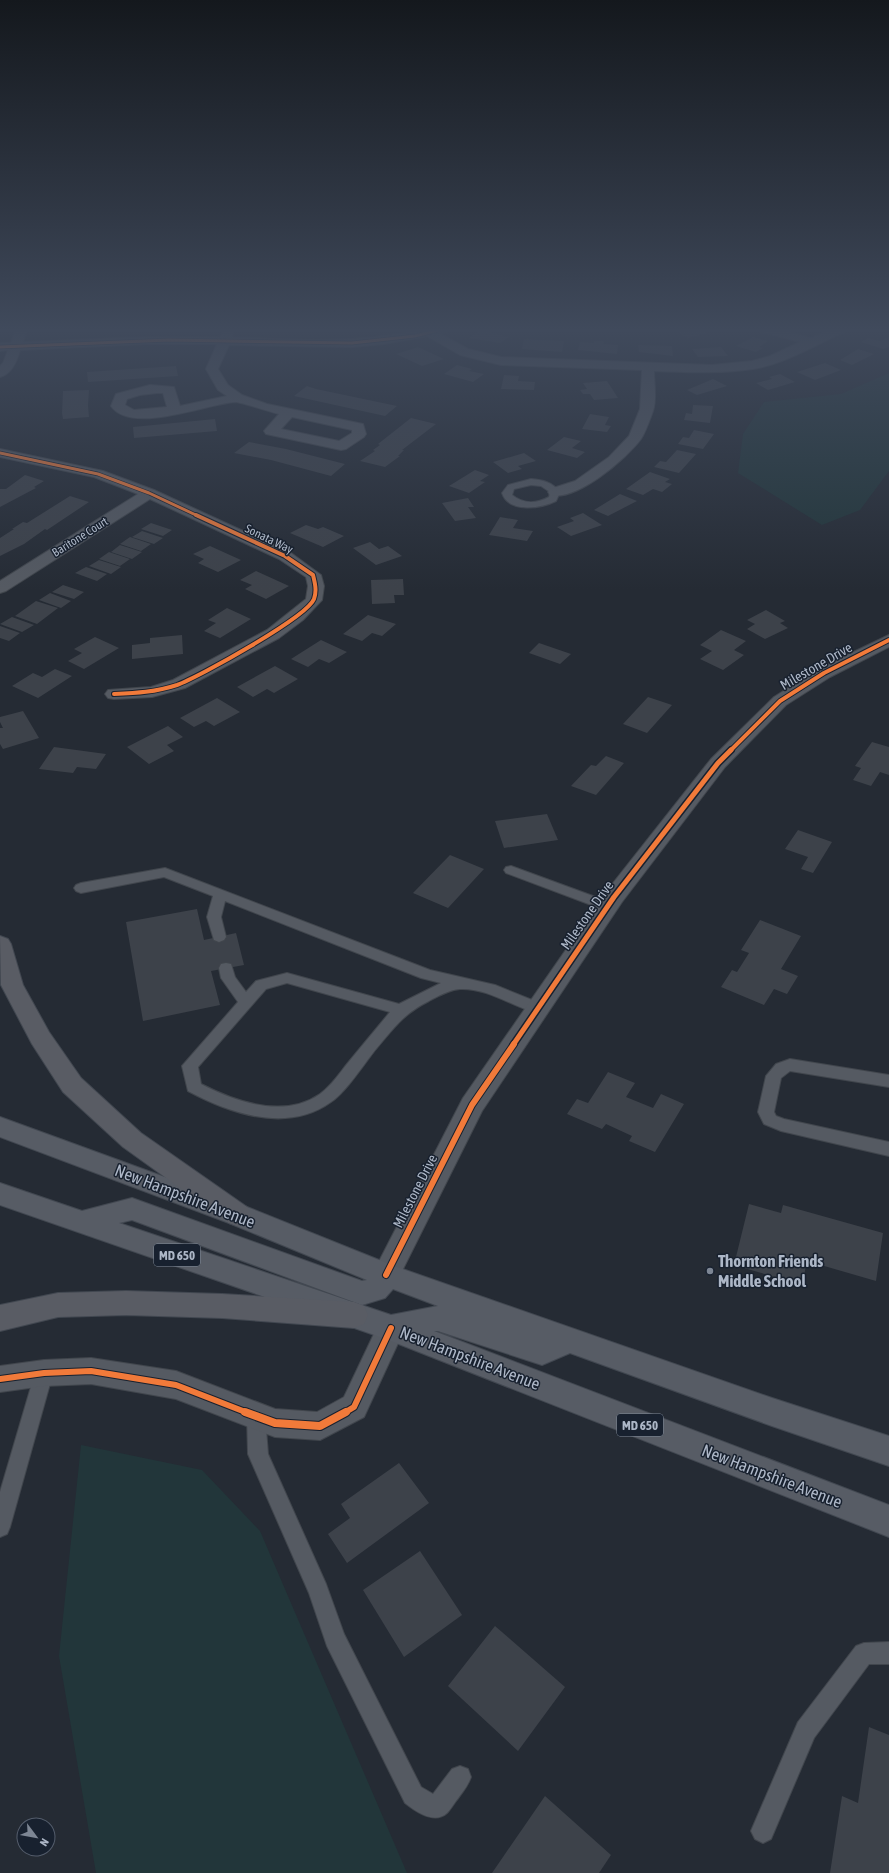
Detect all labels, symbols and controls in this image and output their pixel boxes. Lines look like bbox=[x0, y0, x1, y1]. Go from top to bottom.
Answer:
street label: Baritone Court bbox=[50, 514, 111, 560]
street label: Sonata Way bbox=[243, 521, 295, 557]
street label: Milestone Drive bbox=[777, 639, 855, 693]
street label: Milestone Drive bbox=[557, 878, 617, 952]
street label: Milestone Drive bbox=[390, 1152, 440, 1230]
street label: New Hampshire Avenue bbox=[112, 1160, 258, 1232]
road number: MD 650 bbox=[154, 1244, 200, 1266]
place label: Thornton Friends Middle School bbox=[718, 1251, 823, 1291]
marker: Thornton Friends Middle School bbox=[705, 1266, 715, 1276]
street label: New Hampshire Avenue bbox=[397, 1322, 543, 1394]
road number: MD 650 bbox=[617, 1414, 663, 1436]
street label: New Hampshire Avenue bbox=[699, 1440, 845, 1512]
north arrow bbox=[16, 1817, 56, 1857]
text: N bbox=[38, 1836, 51, 1848]

